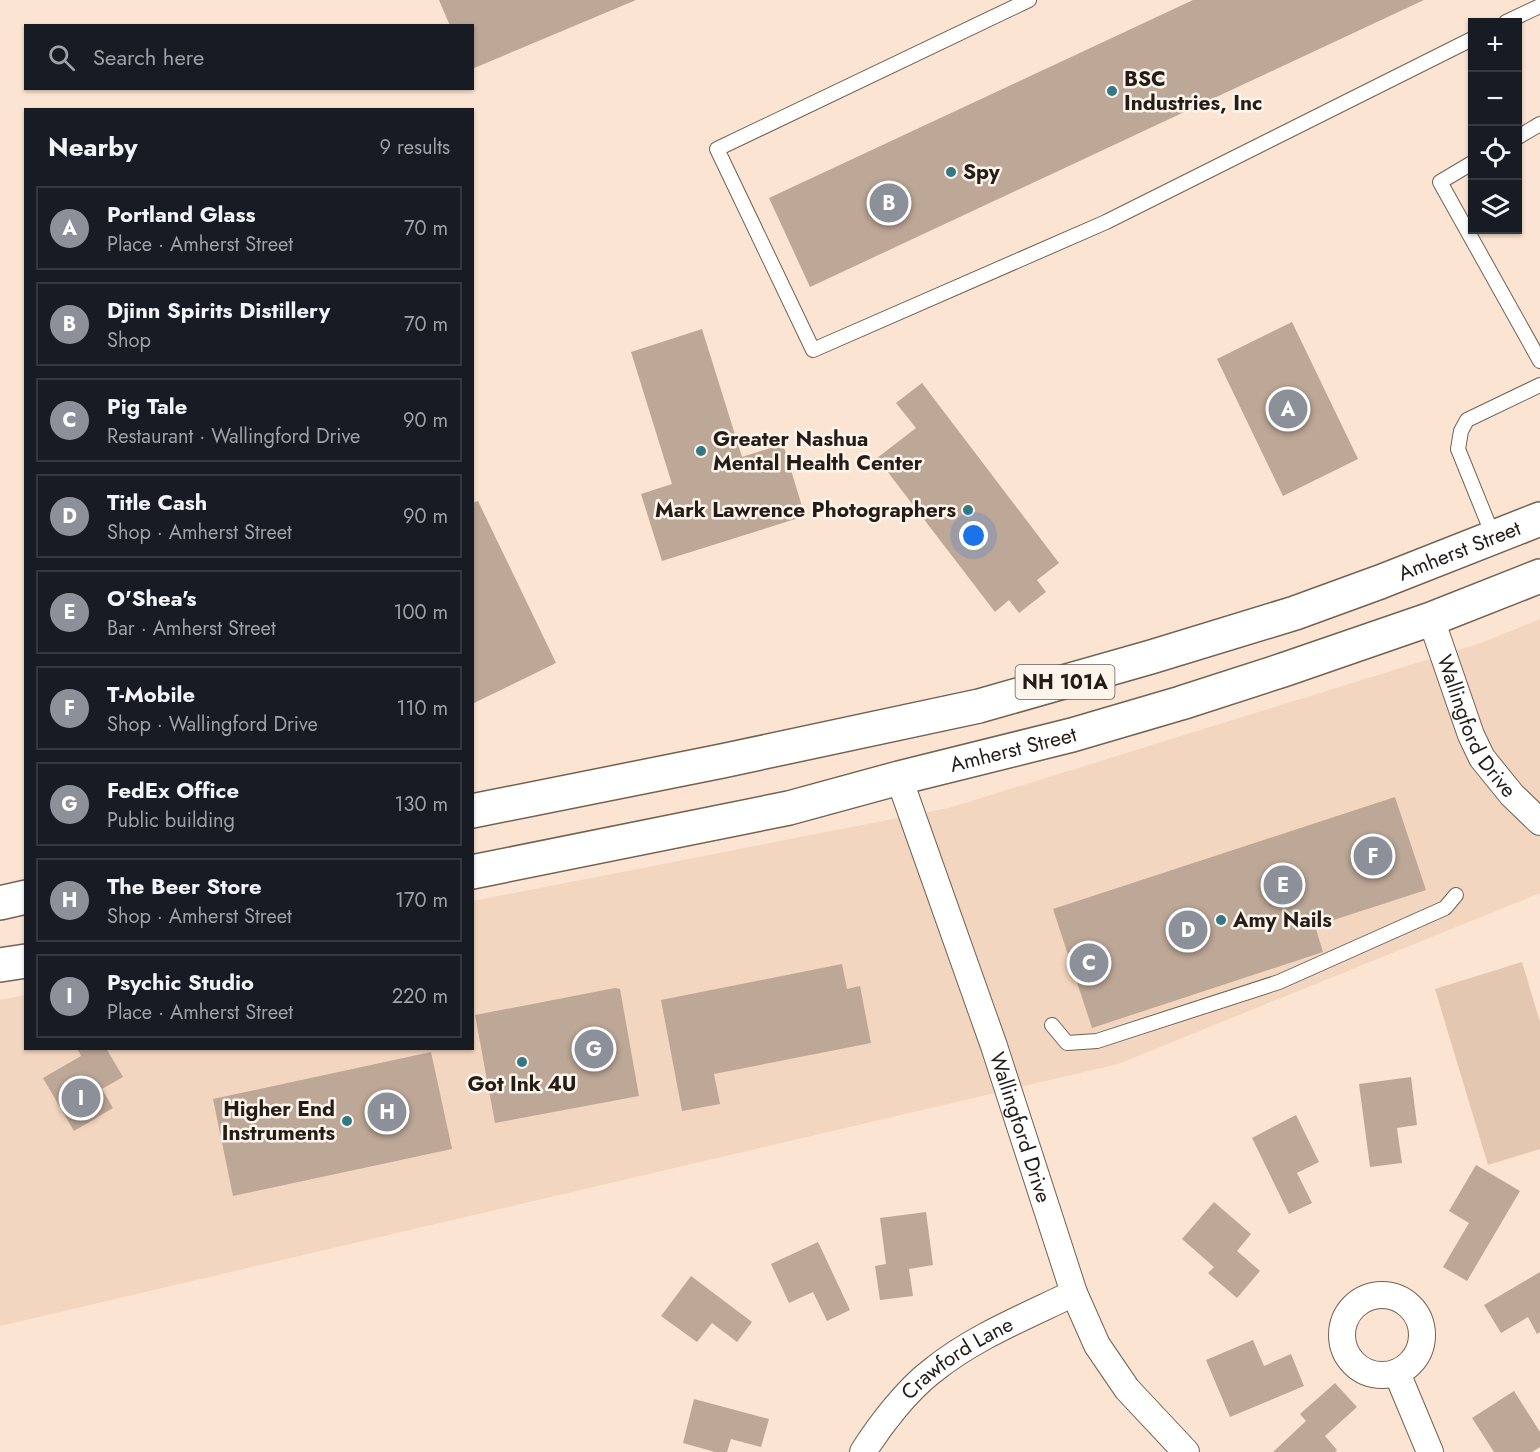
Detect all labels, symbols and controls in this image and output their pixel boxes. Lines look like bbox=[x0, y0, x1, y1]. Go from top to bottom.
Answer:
map controls bbox=[1468, 18, 1522, 234]
button: + bbox=[1468, 18, 1522, 72]
search box bbox=[24, 24, 474, 90]
icon: search bbox=[45, 41, 78, 74]
text: Search here bbox=[93, 41, 204, 73]
place label: BSC Industries, Inc bbox=[1124, 64, 1262, 118]
button: − bbox=[1468, 72, 1522, 126]
marker: BSC Industries, Inc bbox=[1105, 84, 1119, 98]
button: locate bbox=[1468, 126, 1522, 180]
text: Nearby bbox=[48, 128, 137, 166]
text: 9 results bbox=[380, 133, 450, 162]
place label: Spy bbox=[963, 157, 1001, 187]
marker: Spy bbox=[944, 165, 958, 179]
pin: B bbox=[870, 180, 908, 226]
button: layers bbox=[1468, 180, 1522, 234]
text: Portland Glass bbox=[107, 198, 255, 230]
text: A bbox=[62, 214, 77, 243]
text: 70 m bbox=[404, 214, 448, 243]
text: Place · Amherst Street bbox=[107, 230, 293, 259]
text: Djinn Spirits Distillery bbox=[107, 294, 330, 326]
text: B bbox=[63, 310, 76, 339]
text: 70 m bbox=[404, 310, 448, 339]
text: Shop bbox=[107, 326, 151, 355]
pin: A bbox=[1268, 386, 1308, 432]
text: Pig Tale bbox=[107, 390, 187, 422]
text: C bbox=[62, 406, 77, 435]
text: 90 m bbox=[403, 406, 448, 435]
text: Restaurant · Wallingford Drive bbox=[107, 422, 360, 451]
place label: Greater Nashua Mental Health Center bbox=[713, 424, 923, 478]
marker: Greater Nashua Mental Health Center bbox=[694, 444, 708, 458]
text: Title Cash bbox=[107, 486, 207, 518]
place label: Mark Lawrence Photographers bbox=[655, 495, 956, 525]
text: D bbox=[62, 502, 77, 531]
text: 90 m bbox=[403, 502, 448, 531]
marker: Mark Lawrence Photographers bbox=[961, 503, 975, 517]
street label: Amherst Street bbox=[1394, 513, 1525, 588]
text: Shop · Amherst Street bbox=[107, 518, 292, 547]
your location bbox=[959, 521, 988, 550]
text: O'Shea's bbox=[107, 582, 196, 614]
text: E bbox=[63, 598, 76, 627]
text: 100 m bbox=[393, 598, 448, 627]
text: Bar · Amherst Street bbox=[107, 614, 276, 643]
street label: Wallingford Drive bbox=[1429, 651, 1523, 804]
road number: NH 101A bbox=[1016, 665, 1114, 699]
text: T-Mobile bbox=[107, 678, 195, 710]
text: F bbox=[64, 694, 75, 723]
text: 110 m bbox=[396, 694, 448, 723]
text: Shop · Wallingford Drive bbox=[107, 710, 318, 739]
street label: Amherst Street bbox=[947, 719, 1080, 780]
text: FedEx Office bbox=[107, 774, 239, 806]
text: G bbox=[61, 790, 78, 819]
text: 130 m bbox=[394, 790, 448, 819]
text: Public building bbox=[107, 806, 235, 835]
pin: F bbox=[1354, 834, 1392, 878]
pin: E bbox=[1264, 862, 1302, 908]
text: The Beer Store bbox=[107, 870, 262, 902]
text: H bbox=[62, 886, 77, 915]
text: 170 m bbox=[395, 886, 448, 915]
text: Shop · Amherst Street bbox=[107, 902, 292, 931]
place label: Amy Nails bbox=[1232, 905, 1332, 935]
pin: D bbox=[1168, 908, 1208, 952]
marker: Amy Nails bbox=[1214, 913, 1228, 927]
pin: C bbox=[1070, 940, 1108, 986]
text: Psychic Studio bbox=[107, 966, 254, 998]
text: I bbox=[66, 982, 73, 1011]
text: 220 m bbox=[392, 982, 448, 1011]
text: Place · Amherst Street bbox=[107, 998, 293, 1027]
pin: G bbox=[574, 1026, 614, 1072]
street label: Wallingford Drive bbox=[982, 1048, 1059, 1207]
marker: Got Ink 4U bbox=[515, 1055, 529, 1069]
place label: Got Ink 4U bbox=[467, 1069, 577, 1099]
pin: I bbox=[62, 1076, 100, 1120]
pin: H bbox=[368, 1090, 406, 1134]
place label: Higher End Instruments bbox=[222, 1094, 335, 1148]
marker: Higher End Instruments bbox=[340, 1114, 354, 1128]
street label: Crawford Lane bbox=[894, 1309, 1018, 1407]

